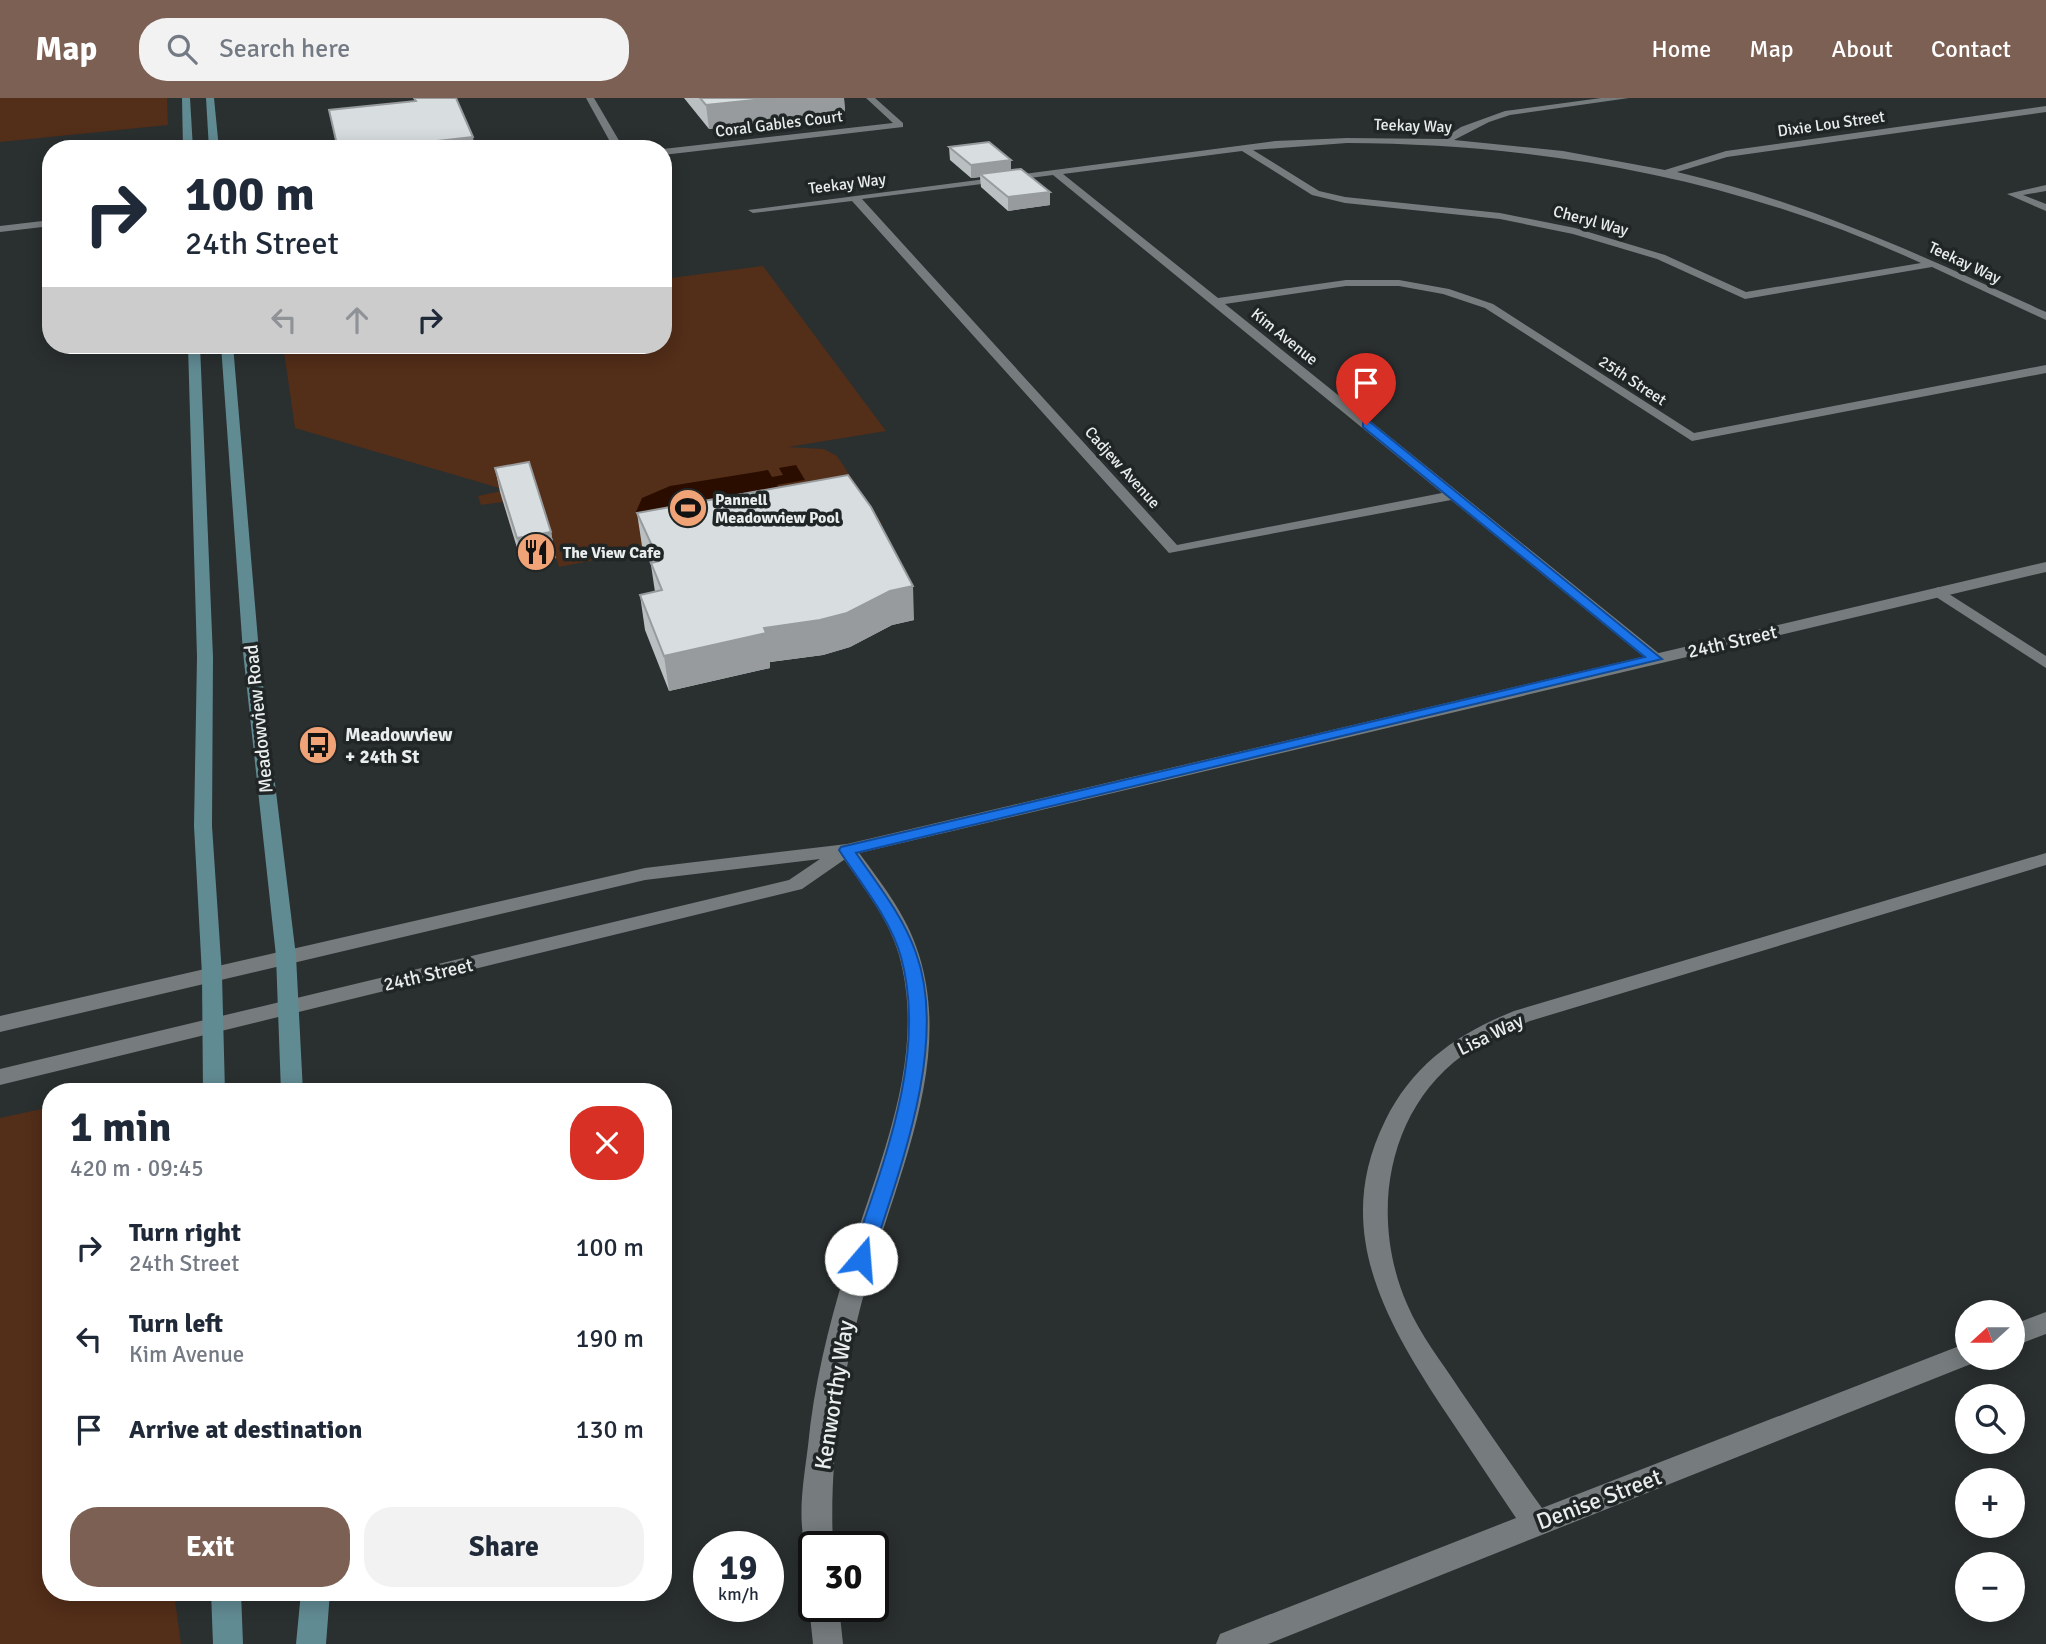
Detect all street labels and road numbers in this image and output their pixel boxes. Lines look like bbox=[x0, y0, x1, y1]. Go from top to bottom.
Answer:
street label: Coral Gables Court bbox=[714, 106, 844, 142]
street label: Dixie Lou Street bbox=[1776, 107, 1886, 141]
street label: Teekay Way bbox=[1374, 115, 1453, 137]
street label: Teekay Way bbox=[807, 169, 888, 199]
street label: Cheryl Way bbox=[1551, 201, 1631, 241]
street label: Teekay Way bbox=[1925, 237, 2005, 289]
street label: Kim Avenue bbox=[1247, 304, 1322, 370]
street label: 25th Street bbox=[1595, 352, 1670, 410]
street label: Cadjew Avenue bbox=[1080, 423, 1164, 513]
street label: 24th Street bbox=[1685, 620, 1780, 664]
street label: Meadowview Road bbox=[239, 643, 279, 794]
street label: 24th Street bbox=[381, 953, 476, 997]
street label: Lisa Way bbox=[1453, 1009, 1528, 1061]
street label: Kenworthy Way bbox=[808, 1318, 861, 1472]
street label: Denise Street bbox=[1532, 1462, 1666, 1537]

